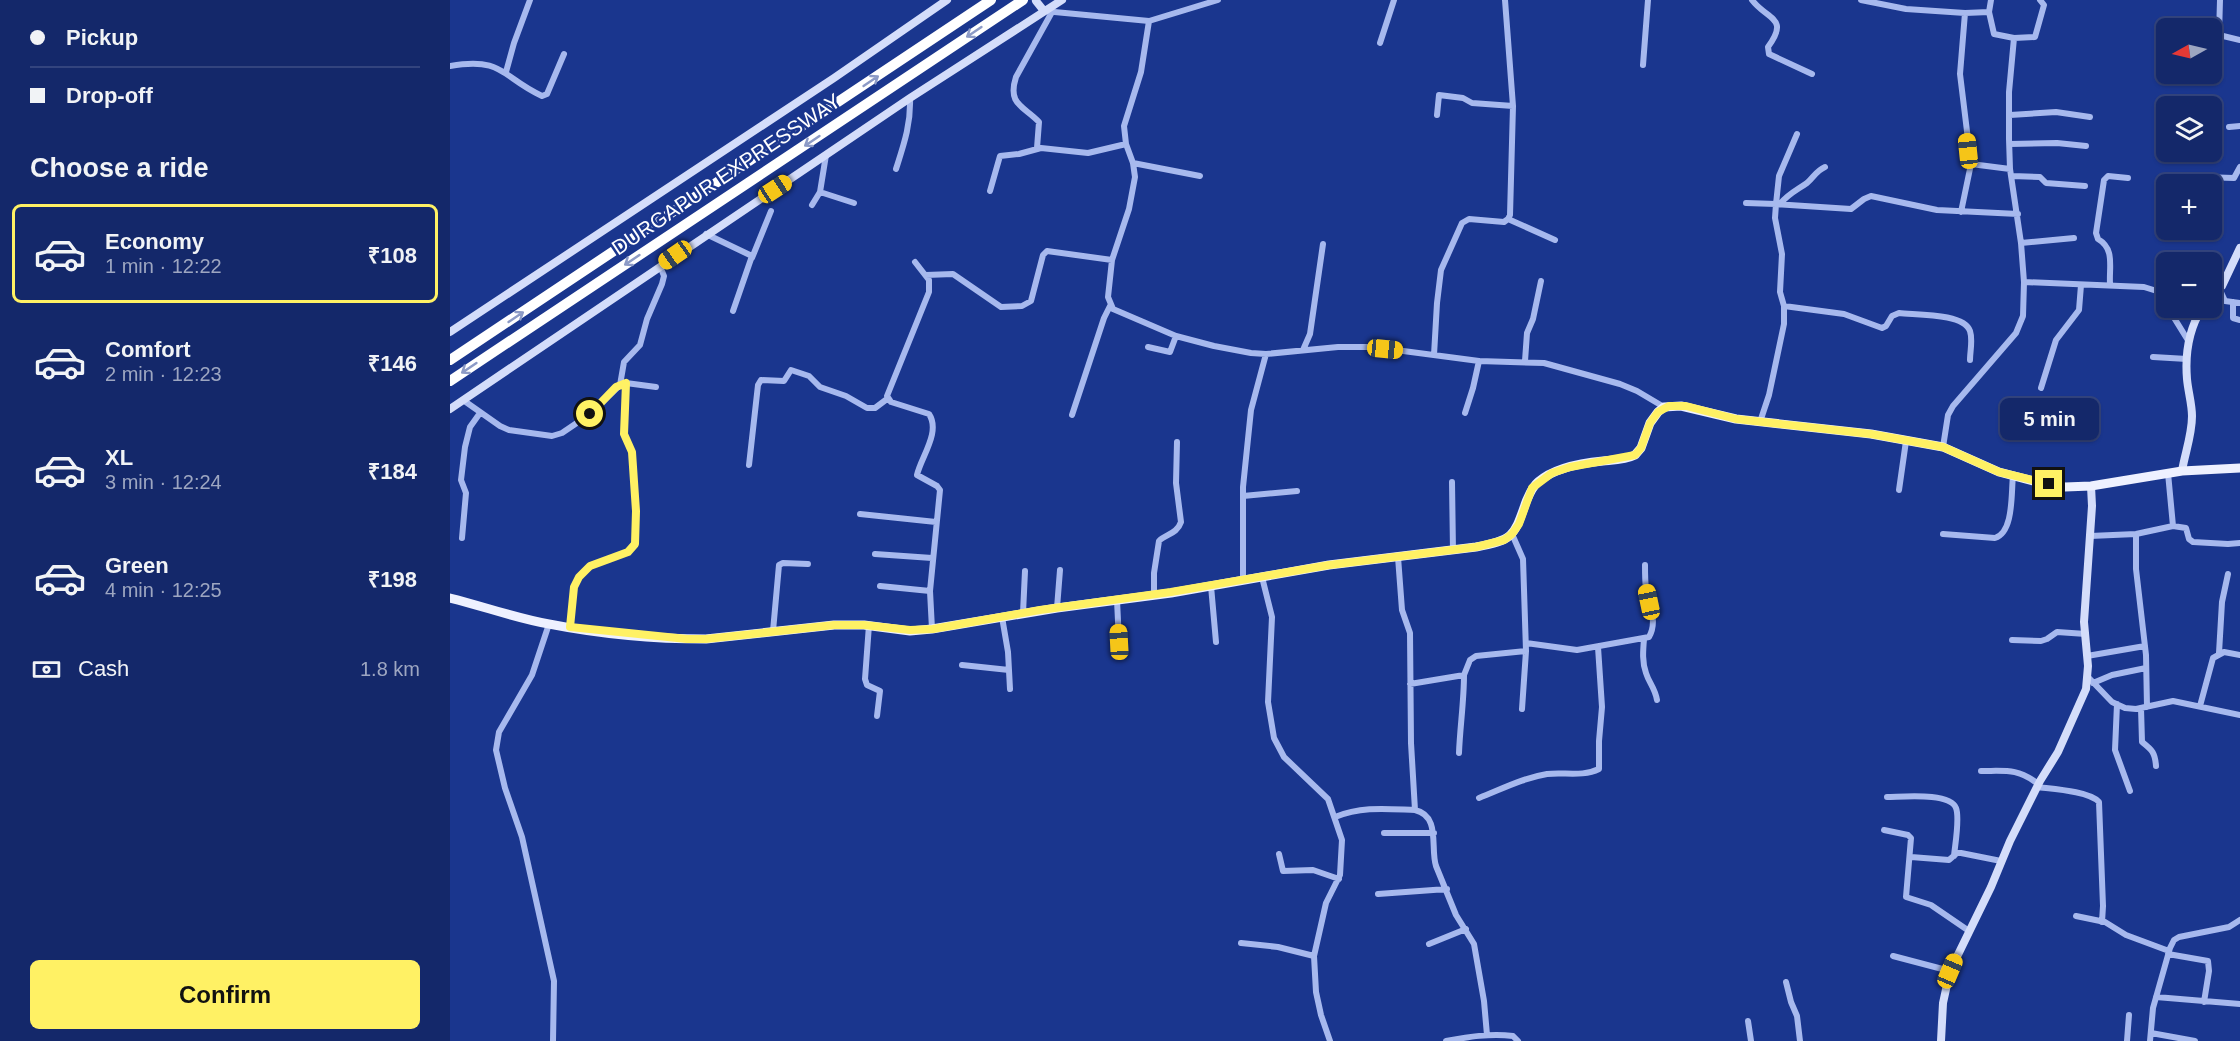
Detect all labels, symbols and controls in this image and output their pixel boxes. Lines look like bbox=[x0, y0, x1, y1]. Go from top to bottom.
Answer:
north arrow bbox=[2156, 18, 2222, 84]
map controls bbox=[2156, 18, 2222, 318]
text: Pickup bbox=[66, 25, 138, 50]
one-way arrow bbox=[966, 27, 983, 39]
one-way arrow bbox=[862, 75, 879, 87]
text: Drop-off bbox=[66, 83, 153, 108]
street label: DURGAPUR EXPRESSWAY bbox=[607, 89, 845, 259]
button: layers bbox=[2156, 96, 2222, 162]
car bbox=[1957, 132, 1979, 170]
one-way arrow bbox=[804, 135, 821, 147]
text: Choose a ride bbox=[30, 153, 209, 183]
car bbox=[755, 172, 795, 206]
button: + bbox=[2156, 174, 2222, 240]
icon: car bbox=[33, 227, 87, 281]
text: Economy bbox=[105, 229, 204, 254]
car bbox=[655, 237, 695, 273]
text: ₹108 bbox=[368, 243, 417, 268]
button: − bbox=[2156, 252, 2222, 318]
one-way arrow bbox=[624, 254, 641, 266]
text: 1 min · 12:22 bbox=[105, 255, 222, 277]
one-way arrow bbox=[507, 310, 524, 322]
icon: car bbox=[33, 335, 87, 389]
text: Comfort bbox=[105, 337, 191, 362]
car bbox=[1366, 338, 1404, 360]
text: ₹146 bbox=[368, 351, 417, 376]
one-way arrow bbox=[462, 362, 478, 374]
text: 2 min · 12:23 bbox=[105, 363, 222, 385]
callout: 5 min bbox=[2000, 397, 2098, 439]
route start bbox=[576, 400, 603, 427]
text: 5 min bbox=[2023, 408, 2076, 430]
icon: car bbox=[33, 443, 87, 497]
text: XL bbox=[105, 445, 133, 470]
text: ₹184 bbox=[368, 459, 417, 484]
route end bbox=[2035, 470, 2062, 497]
text: 3 min · 12:24 bbox=[105, 471, 222, 493]
icon: car bbox=[33, 551, 87, 605]
text: Green bbox=[105, 553, 169, 578]
text: ₹198 bbox=[368, 567, 417, 592]
text: 4 min · 12:25 bbox=[105, 579, 222, 601]
car bbox=[1636, 583, 1662, 621]
car bbox=[1109, 624, 1129, 660]
icon: cash bbox=[30, 653, 63, 686]
text: Cash bbox=[78, 656, 129, 681]
text: 1.8 km bbox=[360, 658, 420, 680]
car bbox=[1935, 951, 1965, 991]
button: Confirm bbox=[30, 960, 420, 1029]

